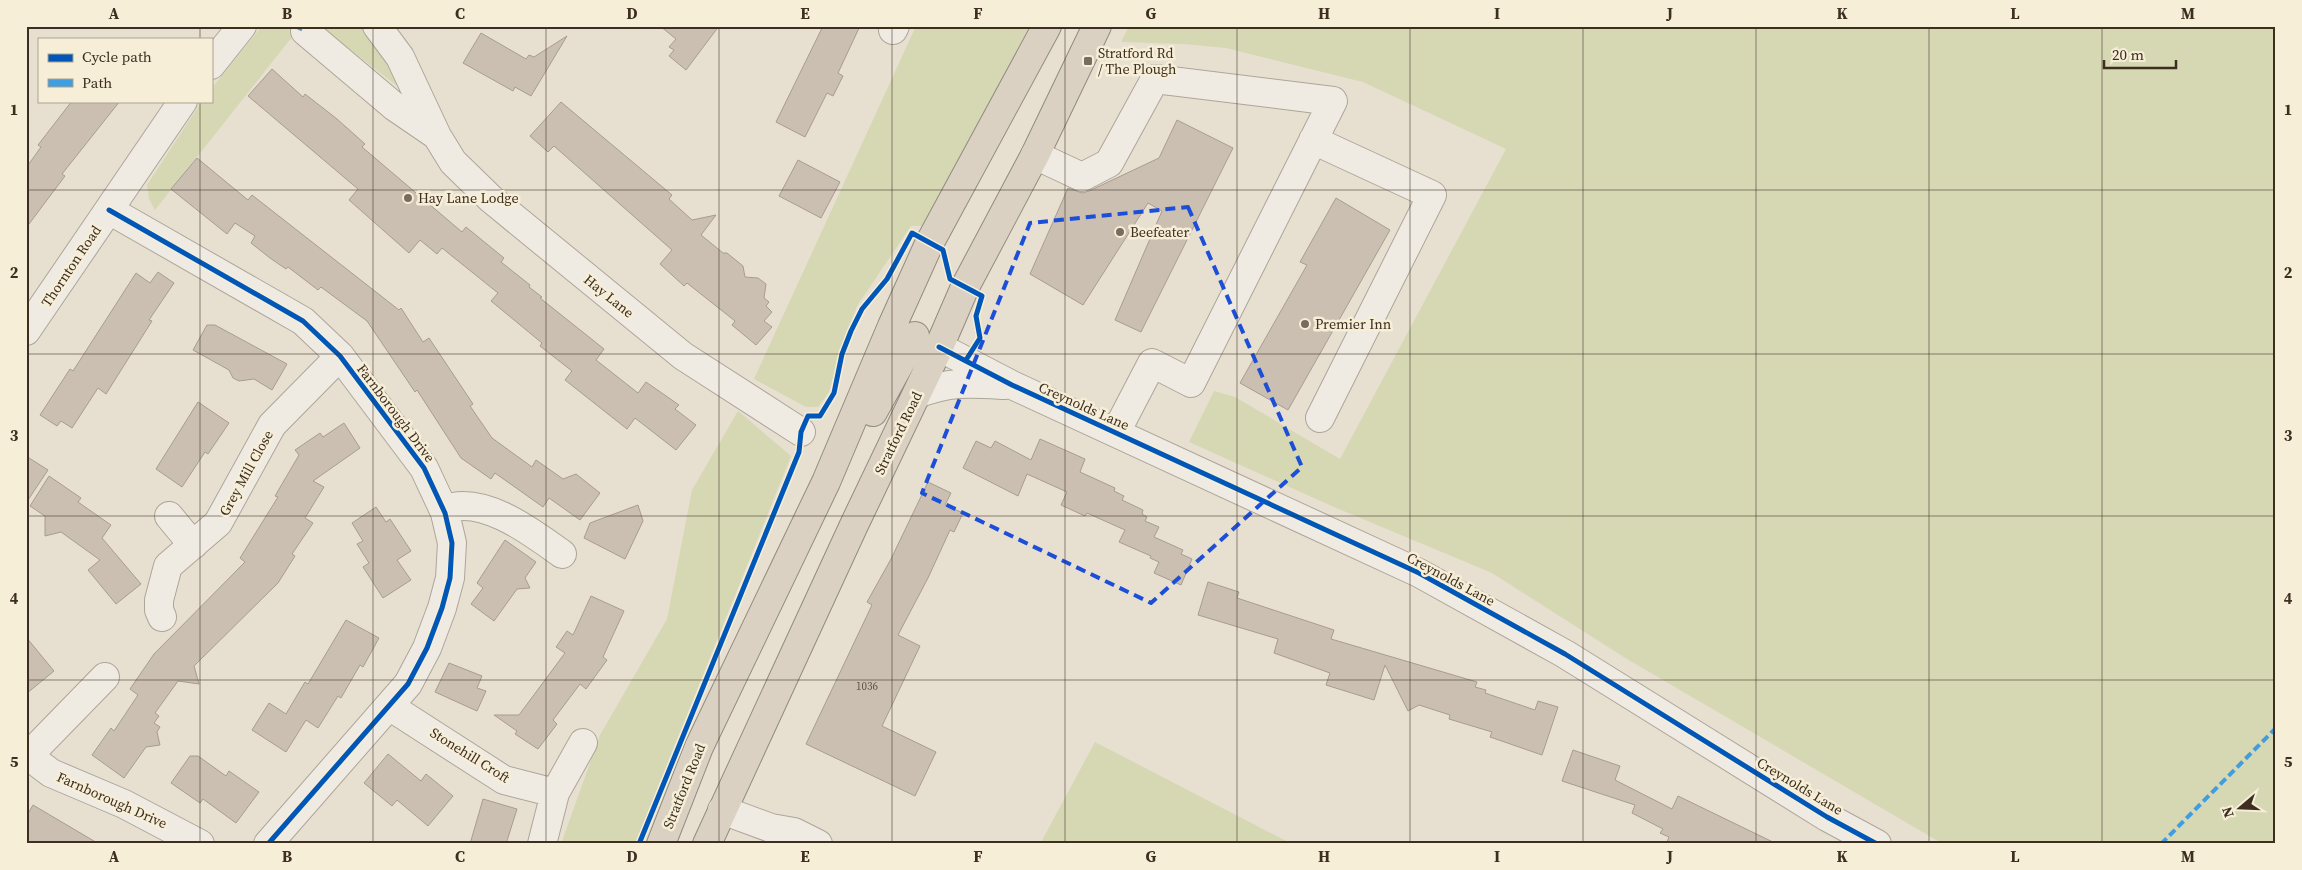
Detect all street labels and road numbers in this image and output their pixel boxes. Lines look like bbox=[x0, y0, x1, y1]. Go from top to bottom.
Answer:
street label: Thornton Road bbox=[36, 221, 106, 311]
street label: Hay Lane bbox=[580, 270, 638, 322]
street label: Farnborough Drive bbox=[352, 360, 440, 466]
street label: Creynolds Lane bbox=[1035, 377, 1133, 435]
street label: Stratford Road bbox=[869, 388, 927, 478]
street label: Grey Mill Close bbox=[214, 427, 278, 519]
street label: Creynolds Lane bbox=[1403, 547, 1499, 611]
street label: Stonehill Croft bbox=[426, 723, 514, 787]
street label: Stratford Road bbox=[658, 740, 710, 832]
street label: Creynolds Lane bbox=[1753, 752, 1847, 820]
street label: Farnborough Drive bbox=[54, 767, 170, 833]

